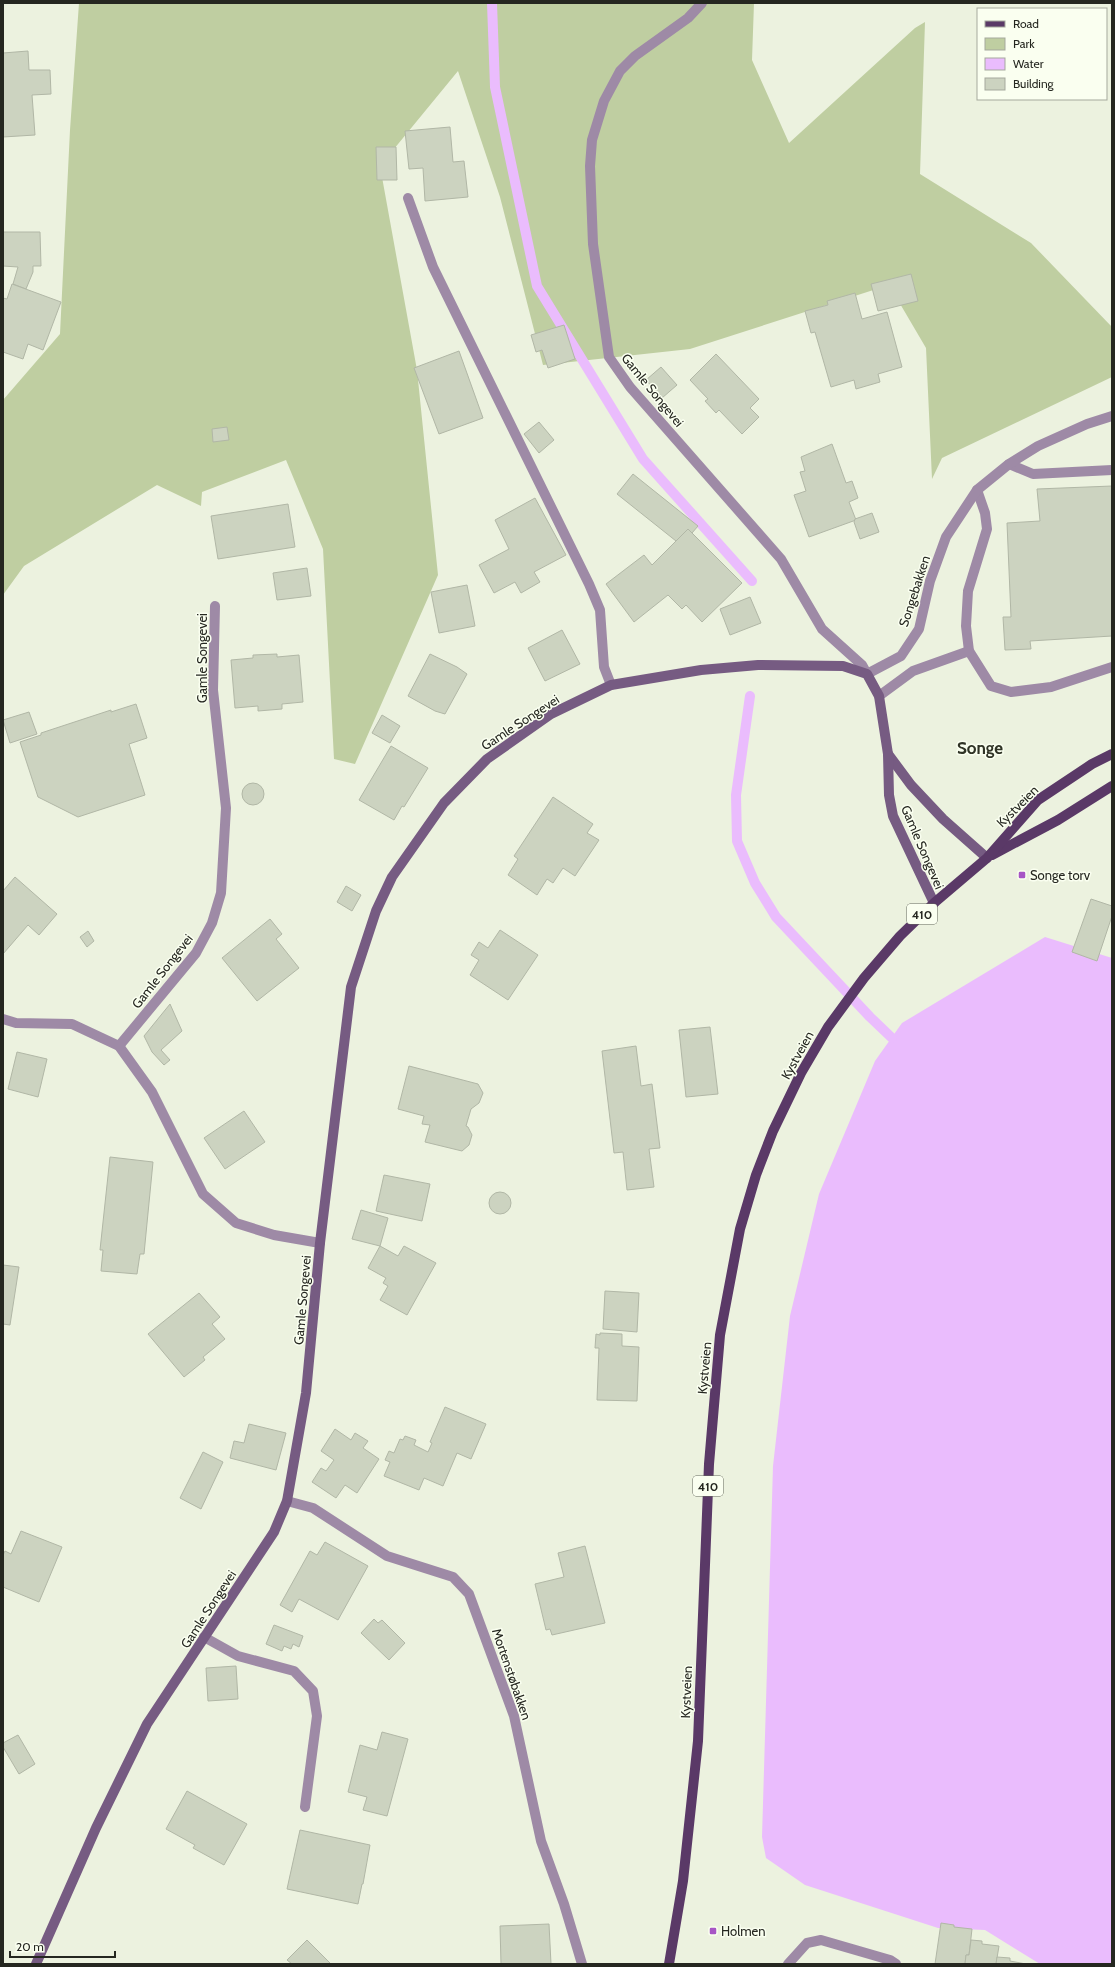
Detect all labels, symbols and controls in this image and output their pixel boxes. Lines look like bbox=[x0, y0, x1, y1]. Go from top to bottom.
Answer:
legend bbox=[977, 8, 1107, 100]
text: Road bbox=[1013, 16, 1039, 31]
text: Park bbox=[1013, 36, 1035, 51]
text: Water bbox=[1013, 56, 1044, 71]
text: Building bbox=[1013, 76, 1055, 91]
street label: Gamle Songevei bbox=[619, 350, 687, 430]
street label: Songebakken bbox=[895, 553, 933, 629]
street label: Gamle Songevei bbox=[194, 613, 210, 703]
street label: Gamle Songevei bbox=[478, 691, 562, 753]
district label: Songe bbox=[957, 738, 1003, 758]
street label: Kystveien bbox=[993, 782, 1041, 830]
street label: Gamle Songevei bbox=[898, 803, 948, 891]
place label: Songe torv bbox=[1030, 867, 1091, 883]
marker: Songe torv bbox=[1017, 870, 1027, 880]
road number: 410 bbox=[907, 904, 937, 924]
street label: Gamle Songevei bbox=[128, 931, 196, 1011]
street label: Kystveien bbox=[777, 1028, 817, 1082]
street label: Gamle Songevei bbox=[290, 1255, 314, 1345]
street label: Kystveien bbox=[694, 1341, 714, 1395]
road number: 410 bbox=[693, 1476, 723, 1496]
street label: Gamle Songevei bbox=[177, 1567, 239, 1651]
street label: Mortenstøbakken bbox=[489, 1626, 535, 1722]
street label: Kystveien bbox=[677, 1665, 695, 1719]
place label: Holmen bbox=[721, 1923, 766, 1939]
marker: Holmen bbox=[708, 1926, 718, 1936]
scale bar bbox=[10, 1933, 115, 1959]
text: 20 m bbox=[16, 1939, 44, 1954]

